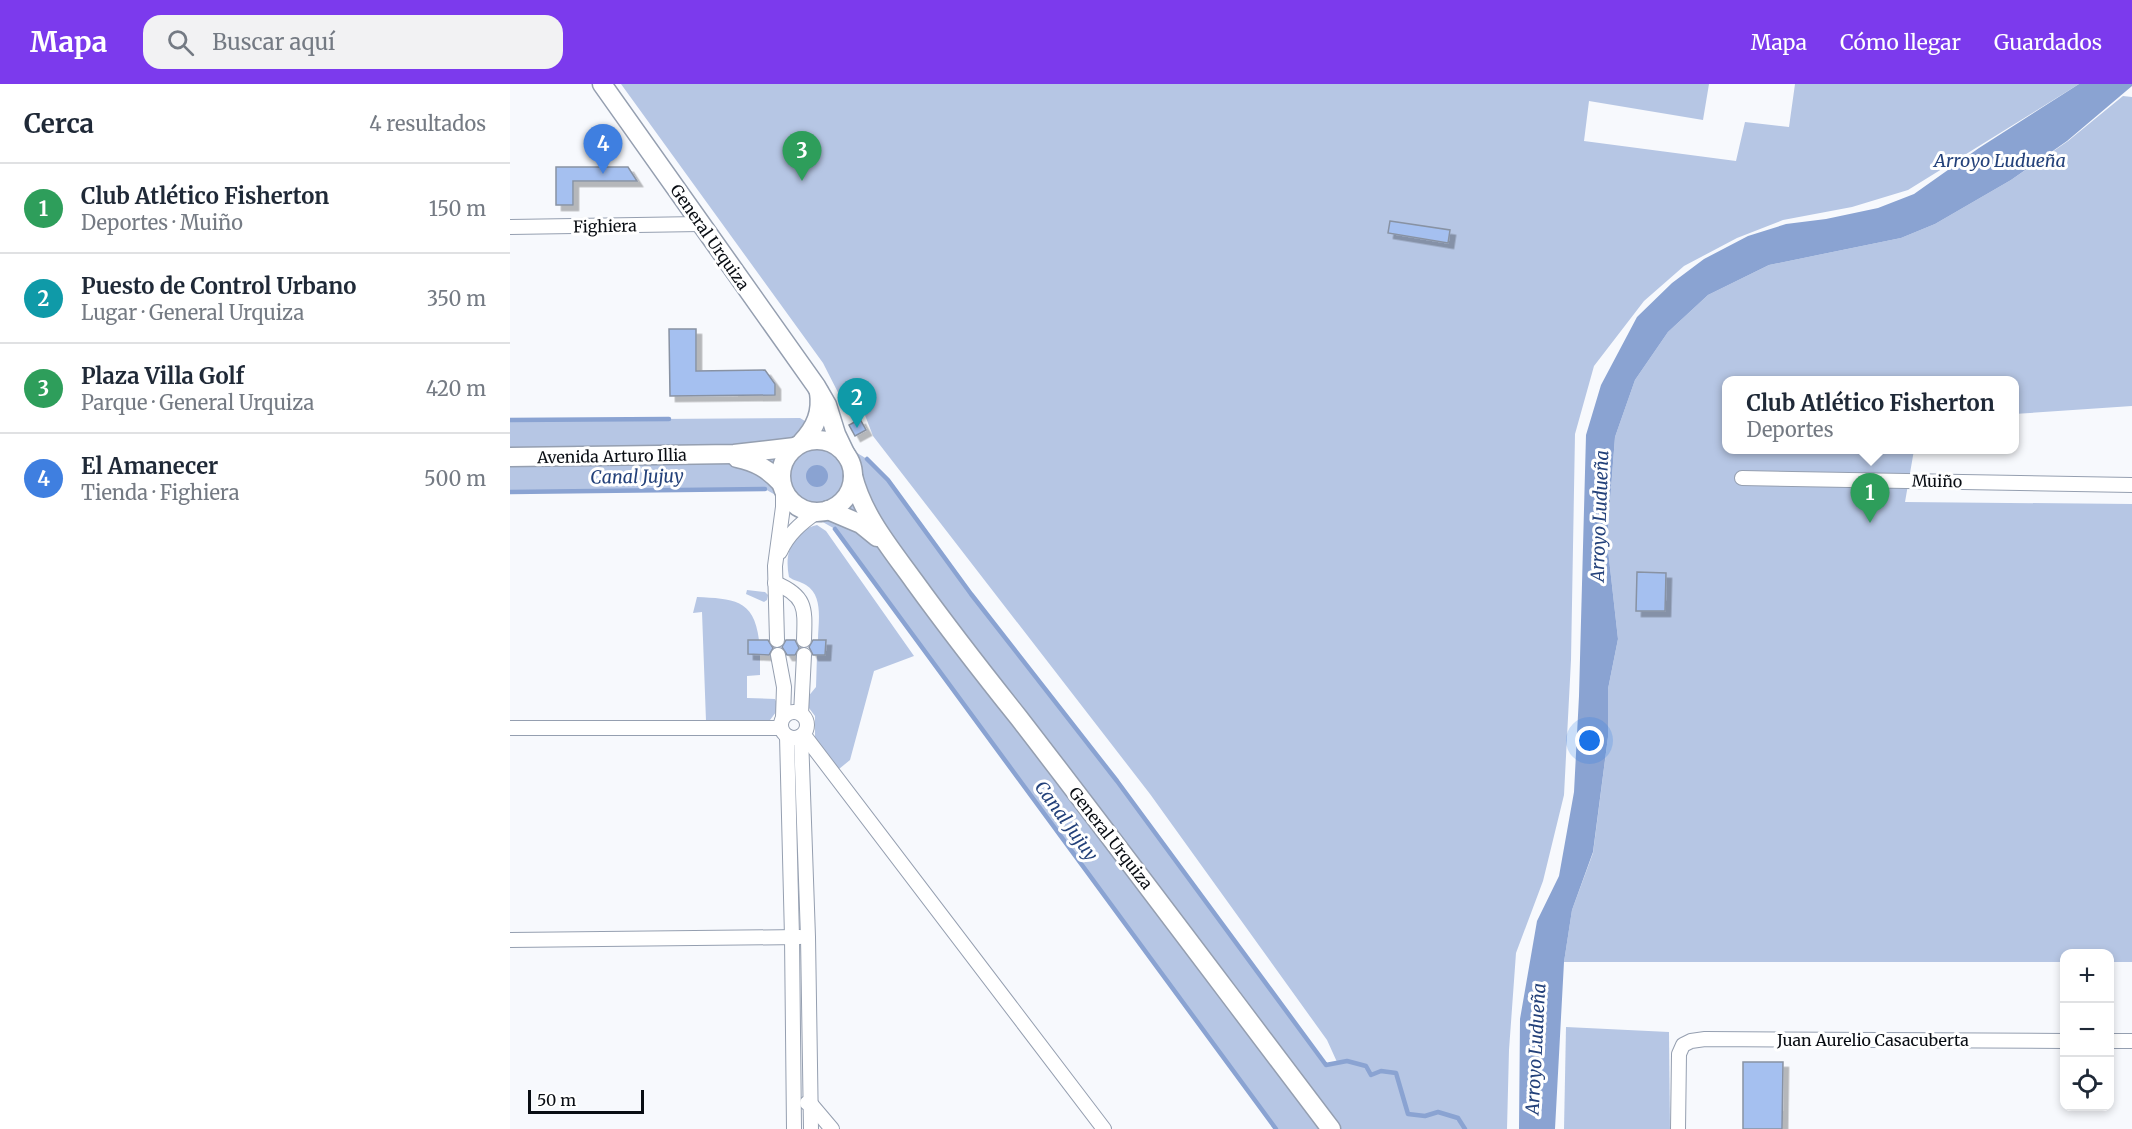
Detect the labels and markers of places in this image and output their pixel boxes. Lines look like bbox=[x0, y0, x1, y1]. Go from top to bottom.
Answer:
pin: 4 bbox=[584, 124, 622, 174]
pin: 3 bbox=[782, 132, 822, 181]
pin: 2 bbox=[838, 378, 876, 428]
pin: 1 bbox=[1850, 474, 1890, 523]

